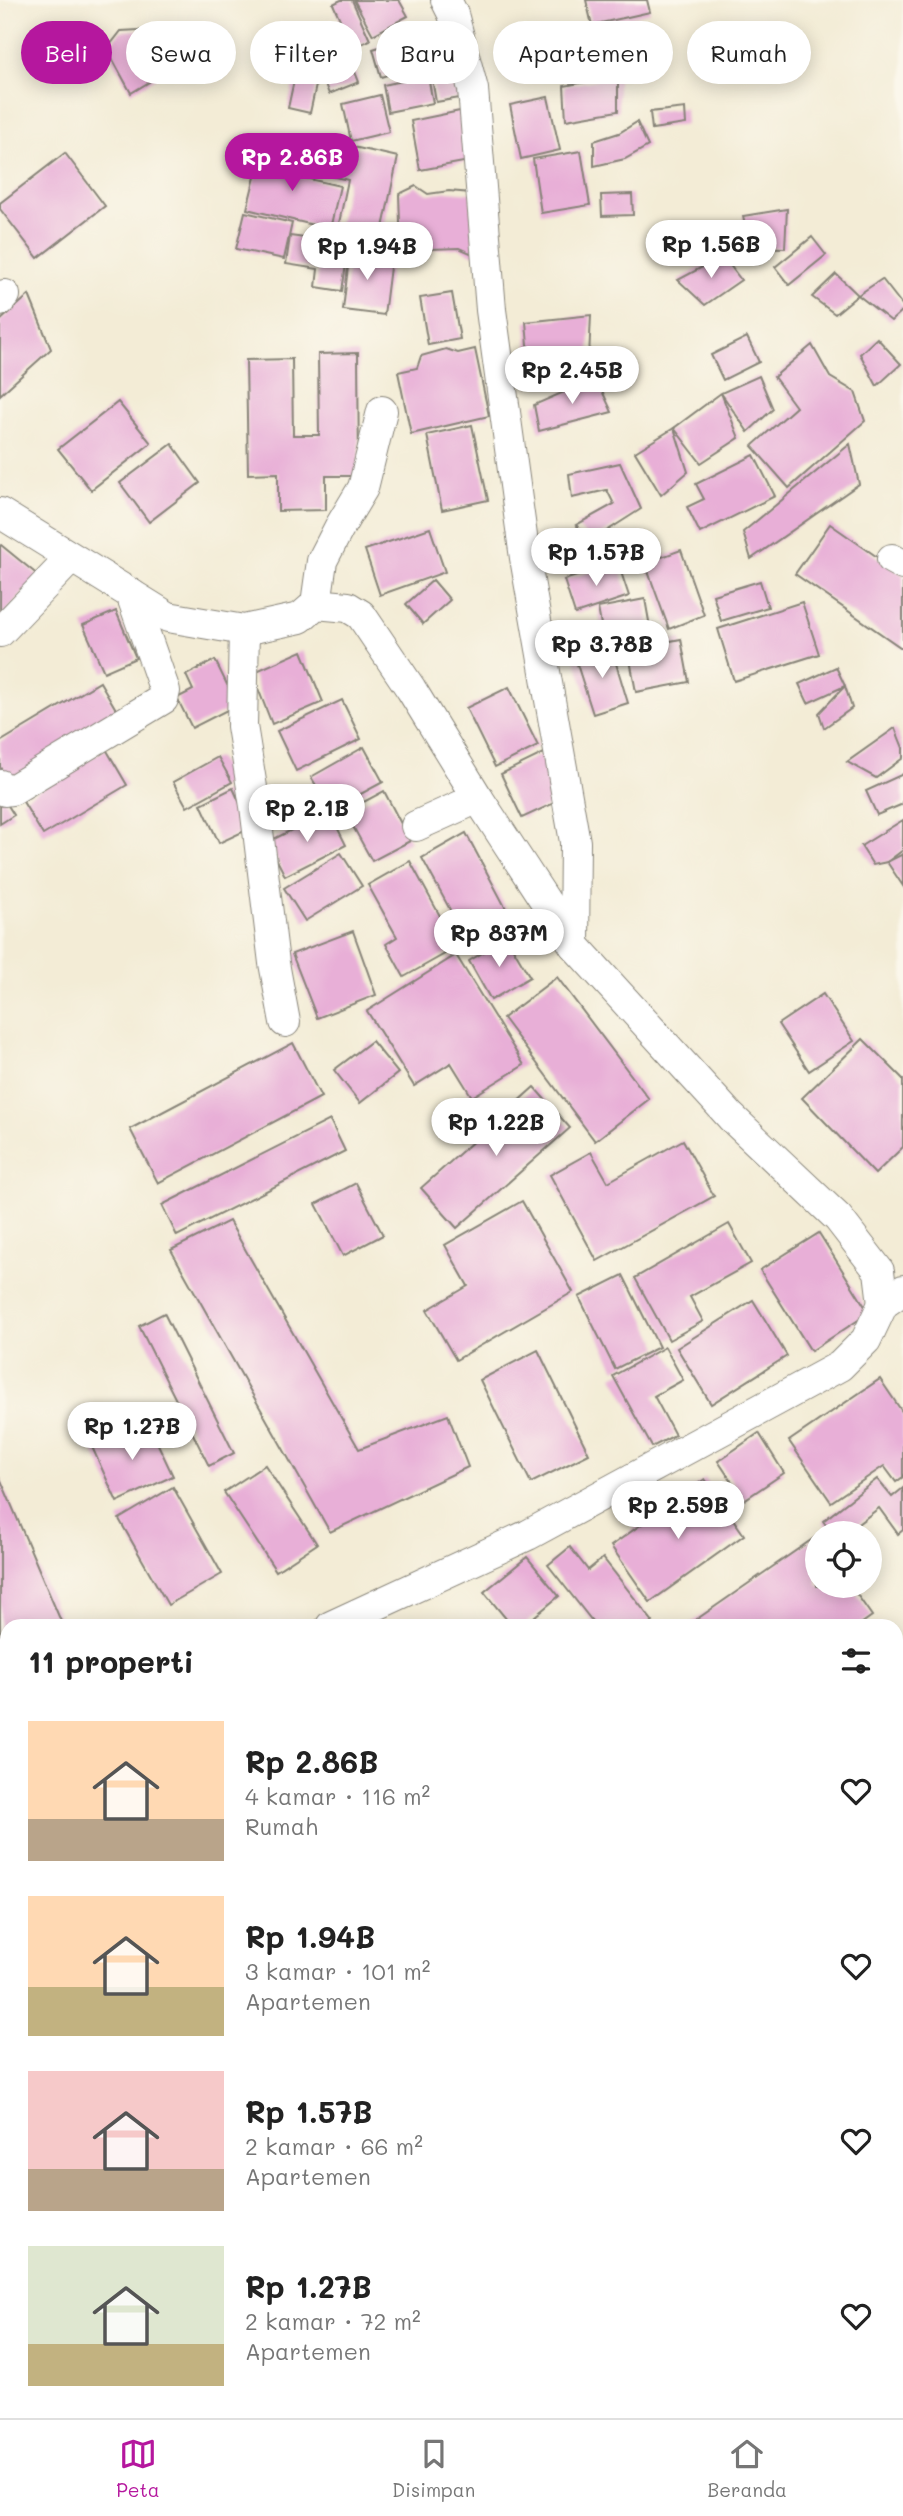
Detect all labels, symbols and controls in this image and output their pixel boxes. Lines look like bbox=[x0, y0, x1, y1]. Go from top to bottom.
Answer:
chip: Beli bbox=[21, 21, 112, 84]
chip: Sewa bbox=[126, 21, 236, 84]
chip: Filter bbox=[250, 21, 362, 84]
chip: Baru bbox=[376, 21, 479, 84]
chip: Apartemen bbox=[493, 21, 673, 84]
chip: Rumah bbox=[687, 21, 811, 84]
pin: Rp 2.86B bbox=[220, 134, 364, 193]
text: Rp 2.86B bbox=[241, 141, 343, 171]
pin: Rp 1.56B bbox=[639, 220, 783, 280]
pin: Rp 1.94B bbox=[295, 222, 439, 282]
text: Rp 1.56B bbox=[662, 228, 760, 258]
text: Rp 1.94B bbox=[317, 230, 417, 260]
pin: Rp 2.45B bbox=[500, 346, 644, 406]
text: Rp 2.45B bbox=[521, 354, 623, 384]
pin: Rp 1.57B bbox=[524, 528, 668, 588]
text: Rp 1.57B bbox=[547, 536, 645, 566]
pin: Rp 3.78B bbox=[530, 620, 674, 680]
text: Rp 3.78B bbox=[551, 628, 653, 658]
pin: Rp 2.1B bbox=[242, 784, 372, 844]
text: Rp 2.1B bbox=[265, 792, 349, 822]
pin: Rp 837M bbox=[434, 909, 564, 969]
text: Rp 837M bbox=[450, 917, 548, 947]
pin: Rp 1.22B bbox=[424, 1098, 568, 1158]
text: Rp 1.22B bbox=[447, 1106, 545, 1136]
pin: Rp 1.27B bbox=[60, 1402, 204, 1462]
text: Rp 1.27B bbox=[83, 1410, 181, 1440]
pin: Rp 2.59B bbox=[606, 1482, 750, 1541]
text: Rp 2.59B bbox=[627, 1489, 729, 1519]
map controls bbox=[805, 1521, 882, 1598]
button: locate bbox=[805, 1521, 882, 1598]
text: 11 properti bbox=[28, 1641, 194, 1681]
icon: filters bbox=[837, 1642, 875, 1680]
text: Rp 2.86B bbox=[245, 1741, 378, 1781]
icon: home bbox=[84, 1749, 168, 1833]
icon: heart bbox=[837, 1772, 875, 1810]
text: 4 kamar · 116 m² bbox=[245, 1781, 430, 1811]
text: Rumah bbox=[245, 1811, 318, 1841]
text: Rp 1.94B bbox=[245, 1916, 375, 1956]
icon: home bbox=[84, 1924, 168, 2008]
icon: heart bbox=[837, 1947, 875, 1985]
text: 3 kamar · 101 m² bbox=[245, 1956, 430, 1986]
text: Apartemen bbox=[245, 1986, 371, 2016]
text: Rp 1.57B bbox=[245, 2091, 372, 2131]
icon: home bbox=[84, 2099, 168, 2183]
icon: heart bbox=[837, 2122, 875, 2160]
text: 2 kamar · 66 m² bbox=[245, 2131, 423, 2161]
text: Apartemen bbox=[245, 2161, 371, 2191]
text: Rp 1.27B bbox=[245, 2266, 372, 2306]
icon: home bbox=[84, 2274, 168, 2358]
icon: heart bbox=[837, 2297, 875, 2335]
text: 2 kamar · 72 m² bbox=[245, 2306, 421, 2336]
text: Apartemen bbox=[245, 2336, 371, 2366]
tab: Peta bbox=[116, 2435, 160, 2502]
tab: Disimpan bbox=[392, 2435, 475, 2502]
tab: Beranda bbox=[707, 2435, 787, 2502]

